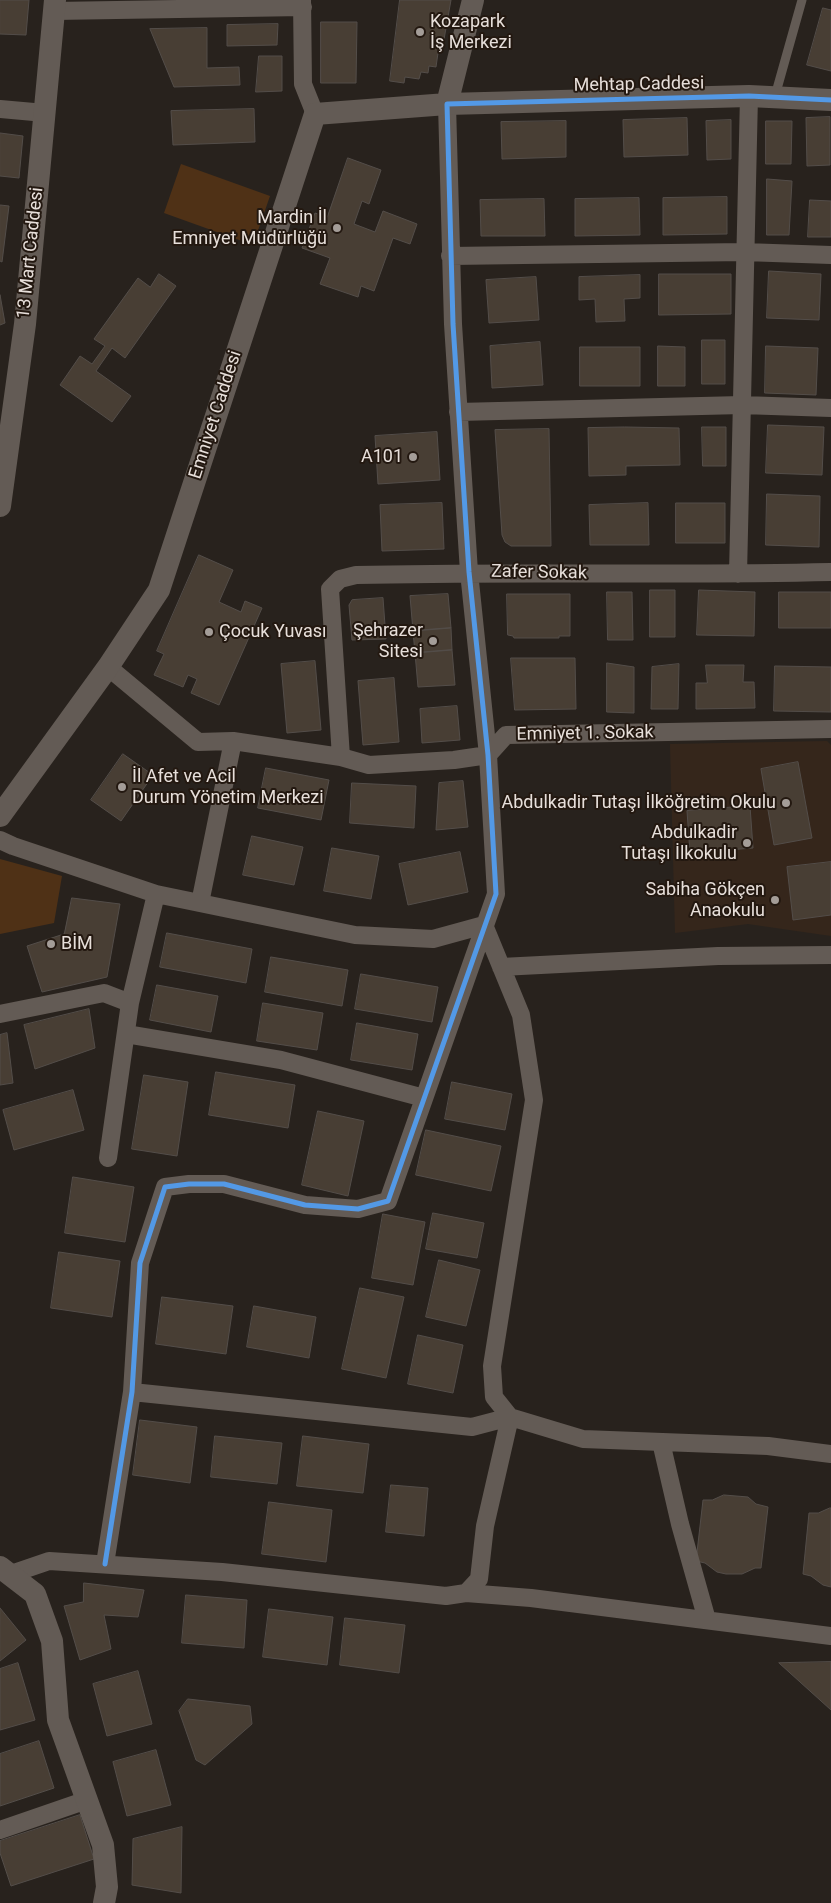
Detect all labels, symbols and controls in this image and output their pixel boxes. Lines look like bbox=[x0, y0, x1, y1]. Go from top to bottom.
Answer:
place label: Kozapark İş Merkezi bbox=[430, 11, 512, 54]
marker: Kozapark İş Merkezi bbox=[414, 26, 426, 38]
street label: Mehtap Caddesi bbox=[574, 73, 704, 97]
street label: 13 Mart Caddesi bbox=[13, 186, 49, 320]
place label: Mardin İl Emniyet Müdürlüğü bbox=[172, 207, 327, 250]
marker: Mardin İl Emniyet Müdürlüğü bbox=[331, 222, 343, 234]
street label: Emniyet Caddesi bbox=[185, 348, 247, 482]
place label: A101 bbox=[361, 446, 403, 468]
marker: A101 bbox=[407, 451, 419, 463]
street label: Zafer Sokak bbox=[491, 561, 587, 585]
place label: Şehrazer Sitesi bbox=[353, 620, 423, 662]
place label: Çocuk Yuvası bbox=[219, 621, 326, 643]
marker: Çocuk Yuvası bbox=[203, 626, 215, 638]
marker: Şehrazer Sitesi bbox=[427, 635, 439, 647]
street label: Emniyet 1. Sokak bbox=[516, 722, 654, 746]
place label: İl Afet ve Acil Durum Yönetim Merkezi bbox=[132, 766, 324, 809]
marker: İl Afet ve Acil Durum Yönetim Merkezi bbox=[116, 781, 128, 793]
place label: Abdulkadir Tutaşı İlköğretim Okulu bbox=[501, 792, 776, 814]
marker: Abdulkadir Tutaşı İlköğretim Okulu bbox=[780, 797, 792, 809]
place label: Abdulkadir Tutaşı İlkokulu bbox=[621, 822, 737, 864]
marker: Abdulkadir Tutaşı İlkokulu bbox=[741, 837, 753, 849]
place label: Sabiha Gökçen Anaokulu bbox=[645, 879, 765, 922]
marker: Sabiha Gökçen Anaokulu bbox=[769, 894, 781, 906]
place label: BİM bbox=[61, 933, 93, 955]
marker: BİM bbox=[45, 938, 57, 950]

